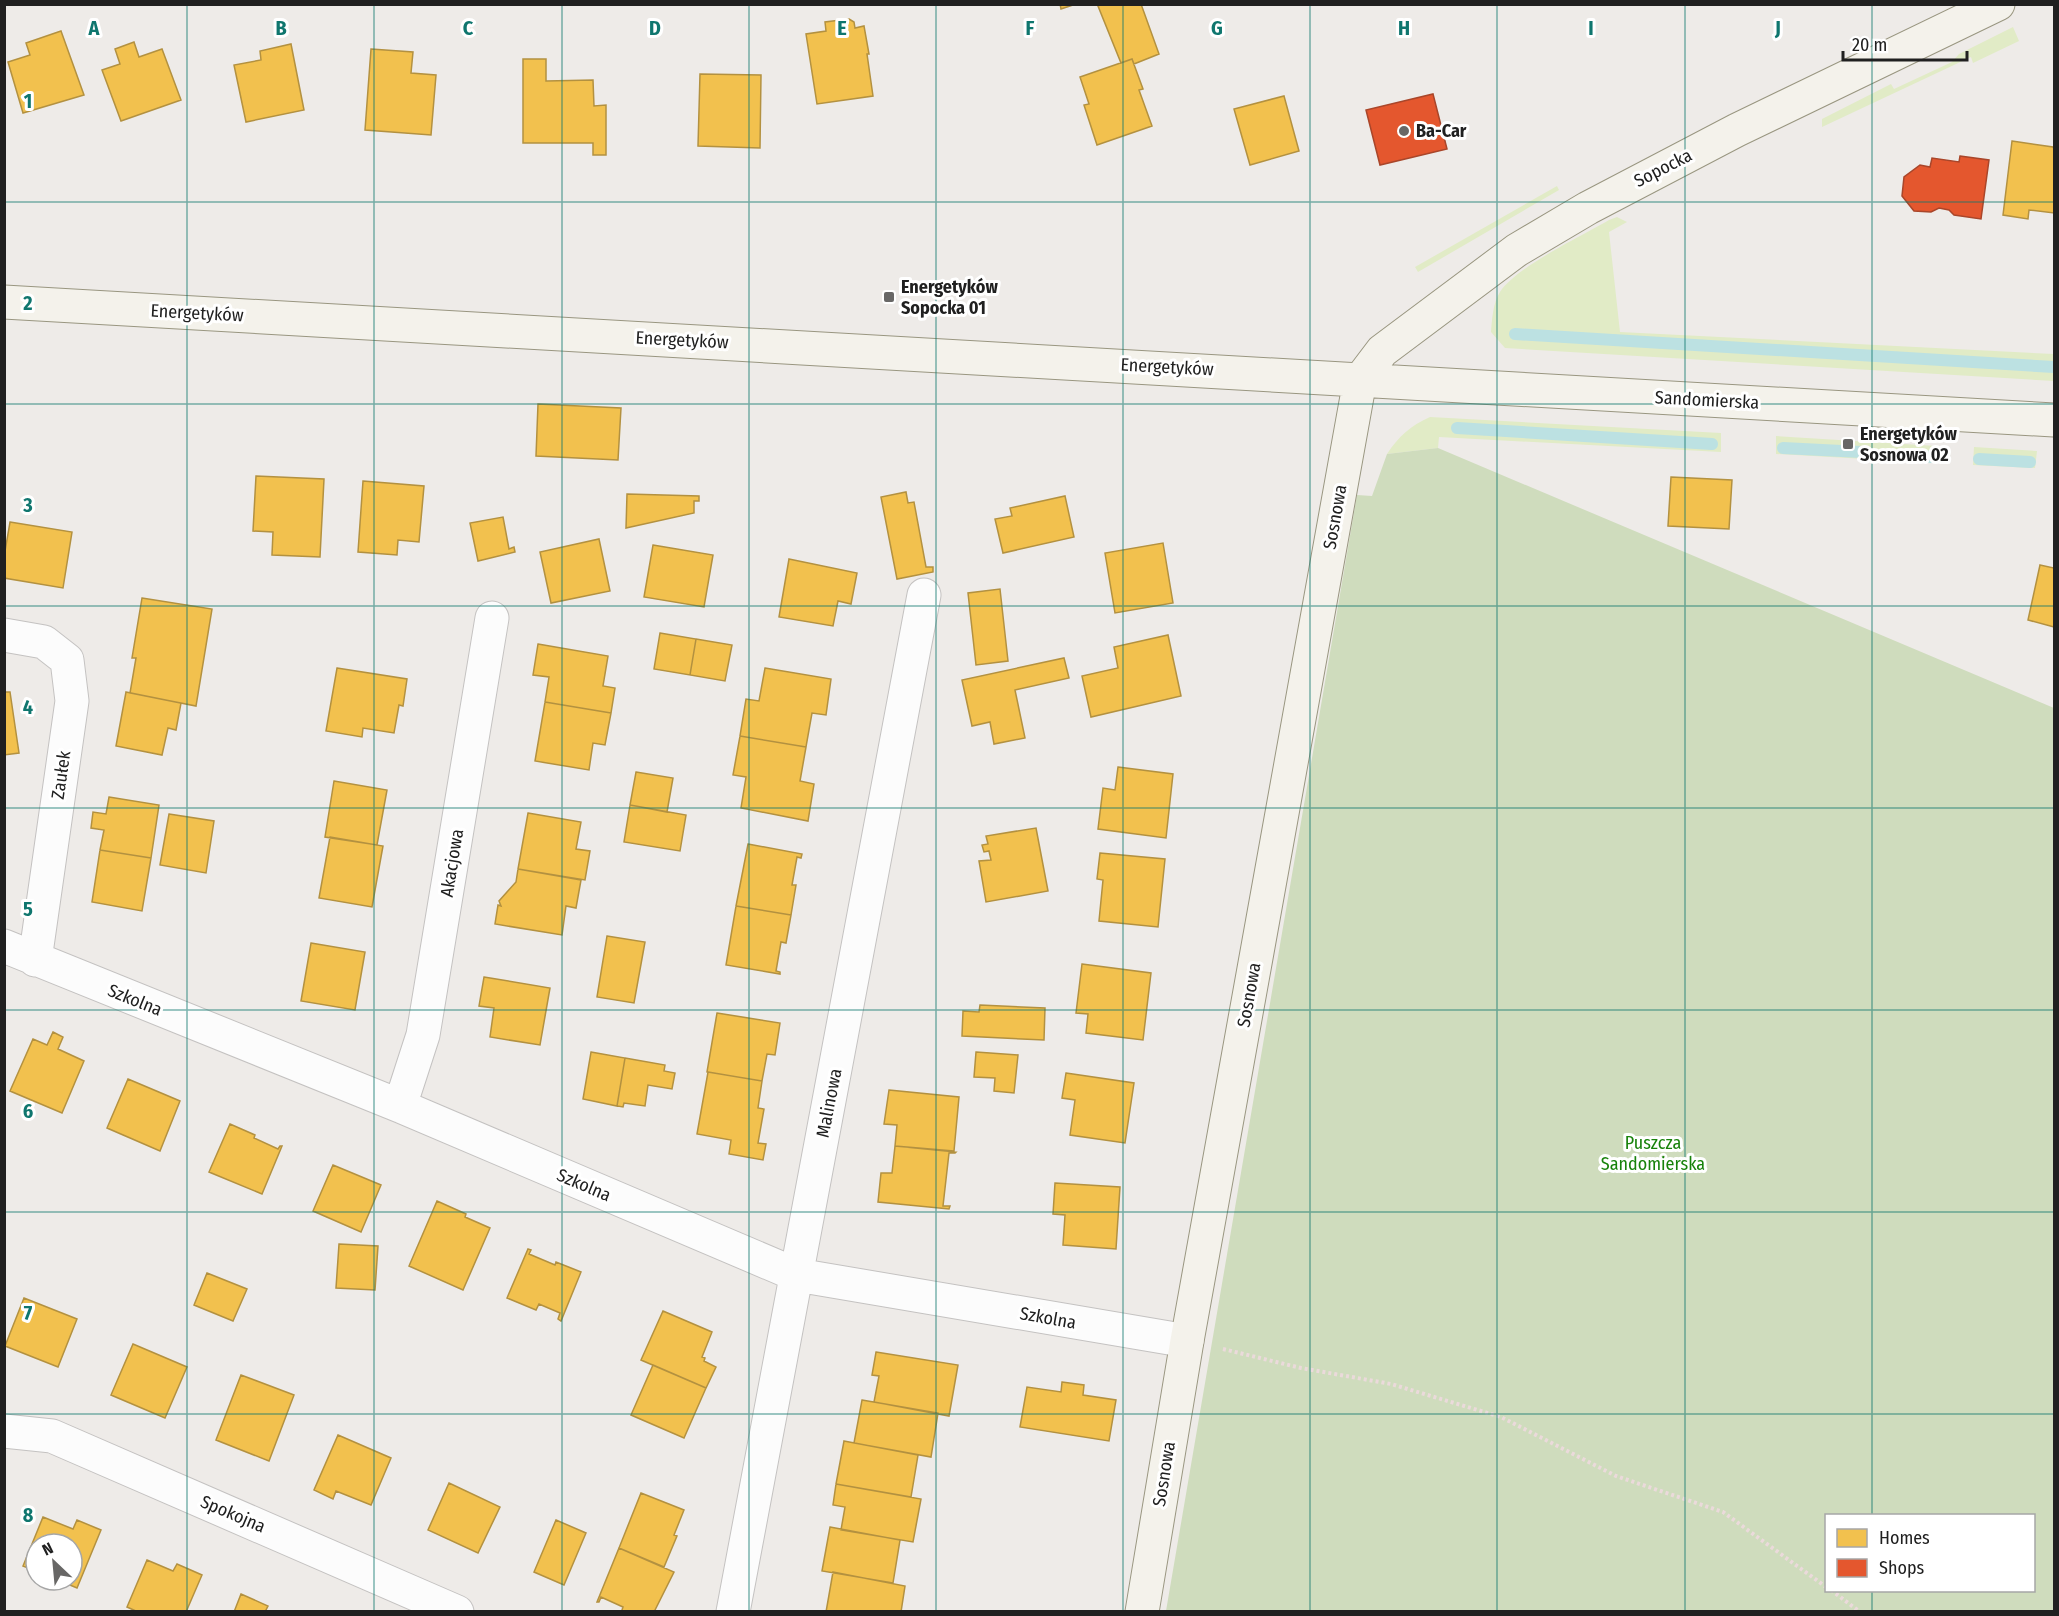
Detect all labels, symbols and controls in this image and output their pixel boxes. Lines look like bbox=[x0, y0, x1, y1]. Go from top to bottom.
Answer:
text: A bbox=[88, 16, 101, 40]
text: B bbox=[275, 16, 287, 40]
text: C bbox=[463, 16, 474, 40]
text: D bbox=[649, 16, 661, 40]
text: E bbox=[837, 16, 847, 40]
text: F bbox=[1026, 16, 1035, 40]
text: G bbox=[1211, 16, 1223, 40]
text: H bbox=[1398, 16, 1410, 40]
text: I bbox=[1588, 16, 1594, 40]
text: J bbox=[1774, 16, 1781, 40]
scale bar bbox=[1843, 24, 1968, 62]
text: 20 m bbox=[1852, 34, 1887, 56]
text: 1 bbox=[24, 89, 32, 113]
place label: Ba-Car bbox=[1416, 120, 1467, 142]
marker: Ba-Car bbox=[1397, 124, 1411, 138]
street label: Sopocka bbox=[1630, 144, 1696, 192]
place label: Energetyków Sopocka 01 bbox=[901, 276, 998, 319]
marker: Energetyków Sopocka 01 bbox=[882, 290, 896, 304]
text: 2 bbox=[22, 291, 33, 315]
street label: Energetyków bbox=[150, 300, 244, 326]
street label: Energetyków bbox=[635, 327, 729, 353]
street label: Energetyków bbox=[1120, 354, 1214, 380]
street label: Sandomierska bbox=[1654, 386, 1760, 414]
place label: Energetyków Sosnowa 02 bbox=[1860, 423, 1957, 466]
marker: Energetyków Sosnowa 02 bbox=[1841, 437, 1855, 451]
street label: Sosnowa bbox=[1318, 483, 1352, 551]
text: 3 bbox=[22, 493, 33, 517]
text: 4 bbox=[23, 695, 33, 719]
street label: Zaułek bbox=[47, 749, 75, 801]
street label: Akacjowa bbox=[436, 827, 468, 899]
text: 5 bbox=[23, 897, 33, 921]
street label: Sosnowa bbox=[1232, 961, 1266, 1029]
street label: Szkolna bbox=[105, 979, 166, 1021]
street label: Malinowa bbox=[812, 1066, 847, 1139]
text: 6 bbox=[23, 1099, 33, 1123]
park label: Puszcza Sandomierska bbox=[1601, 1132, 1705, 1175]
street label: Szkolna bbox=[554, 1164, 615, 1206]
text: 7 bbox=[24, 1301, 33, 1325]
street label: Szkolna bbox=[1018, 1302, 1078, 1334]
street label: Sosnowa bbox=[1148, 1440, 1180, 1508]
street label: Spokojna bbox=[197, 1490, 269, 1538]
text: 8 bbox=[23, 1503, 34, 1527]
legend bbox=[1825, 1514, 2035, 1592]
text: Homes bbox=[1879, 1527, 1930, 1549]
north arrow bbox=[24, 1532, 84, 1592]
text: N bbox=[39, 1538, 56, 1560]
text: Shops bbox=[1879, 1557, 1924, 1579]

